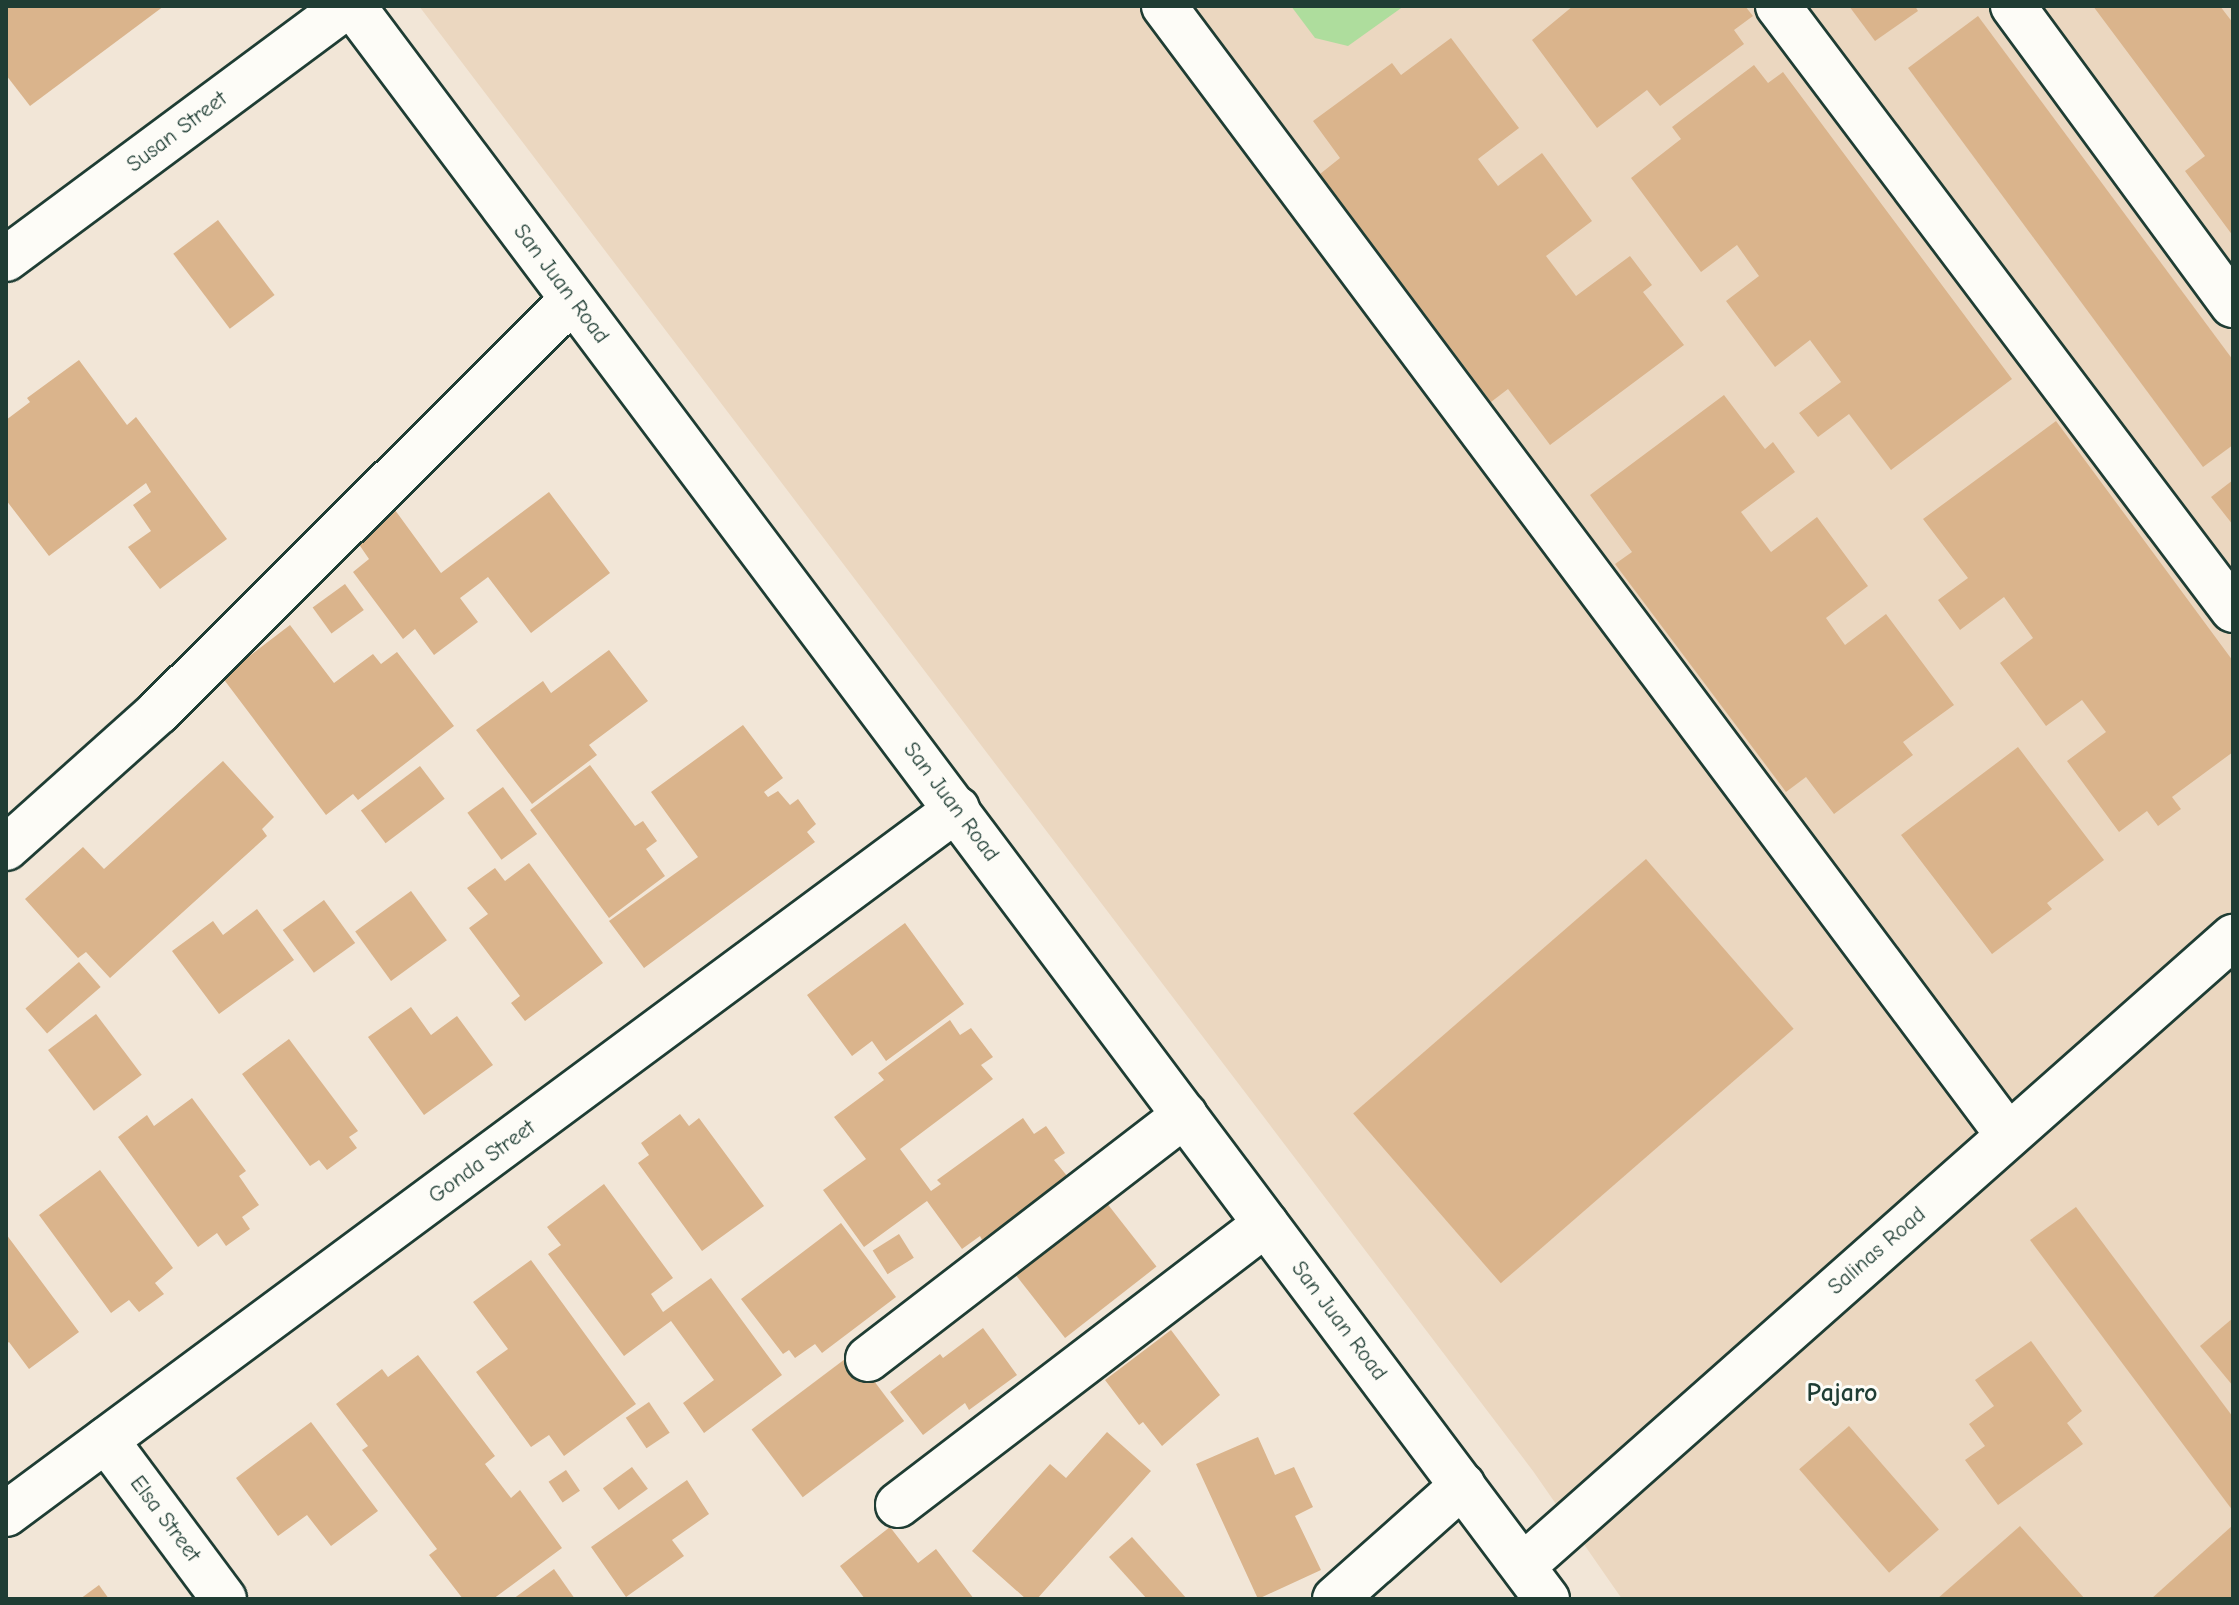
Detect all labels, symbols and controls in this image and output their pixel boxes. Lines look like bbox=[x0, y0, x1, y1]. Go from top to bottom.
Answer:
street label: Susan Street bbox=[122, 86, 232, 178]
street label: San Juan Road bbox=[508, 219, 614, 349]
street label: San Juan Road bbox=[898, 737, 1004, 867]
street label: Gonda Street bbox=[424, 1115, 540, 1209]
street label: Salinas Road bbox=[1823, 1201, 1931, 1301]
street label: San Juan Road bbox=[1286, 1256, 1392, 1386]
district label: Pajaro bbox=[1806, 1378, 1878, 1410]
street label: Elsa Street bbox=[124, 1471, 206, 1567]

